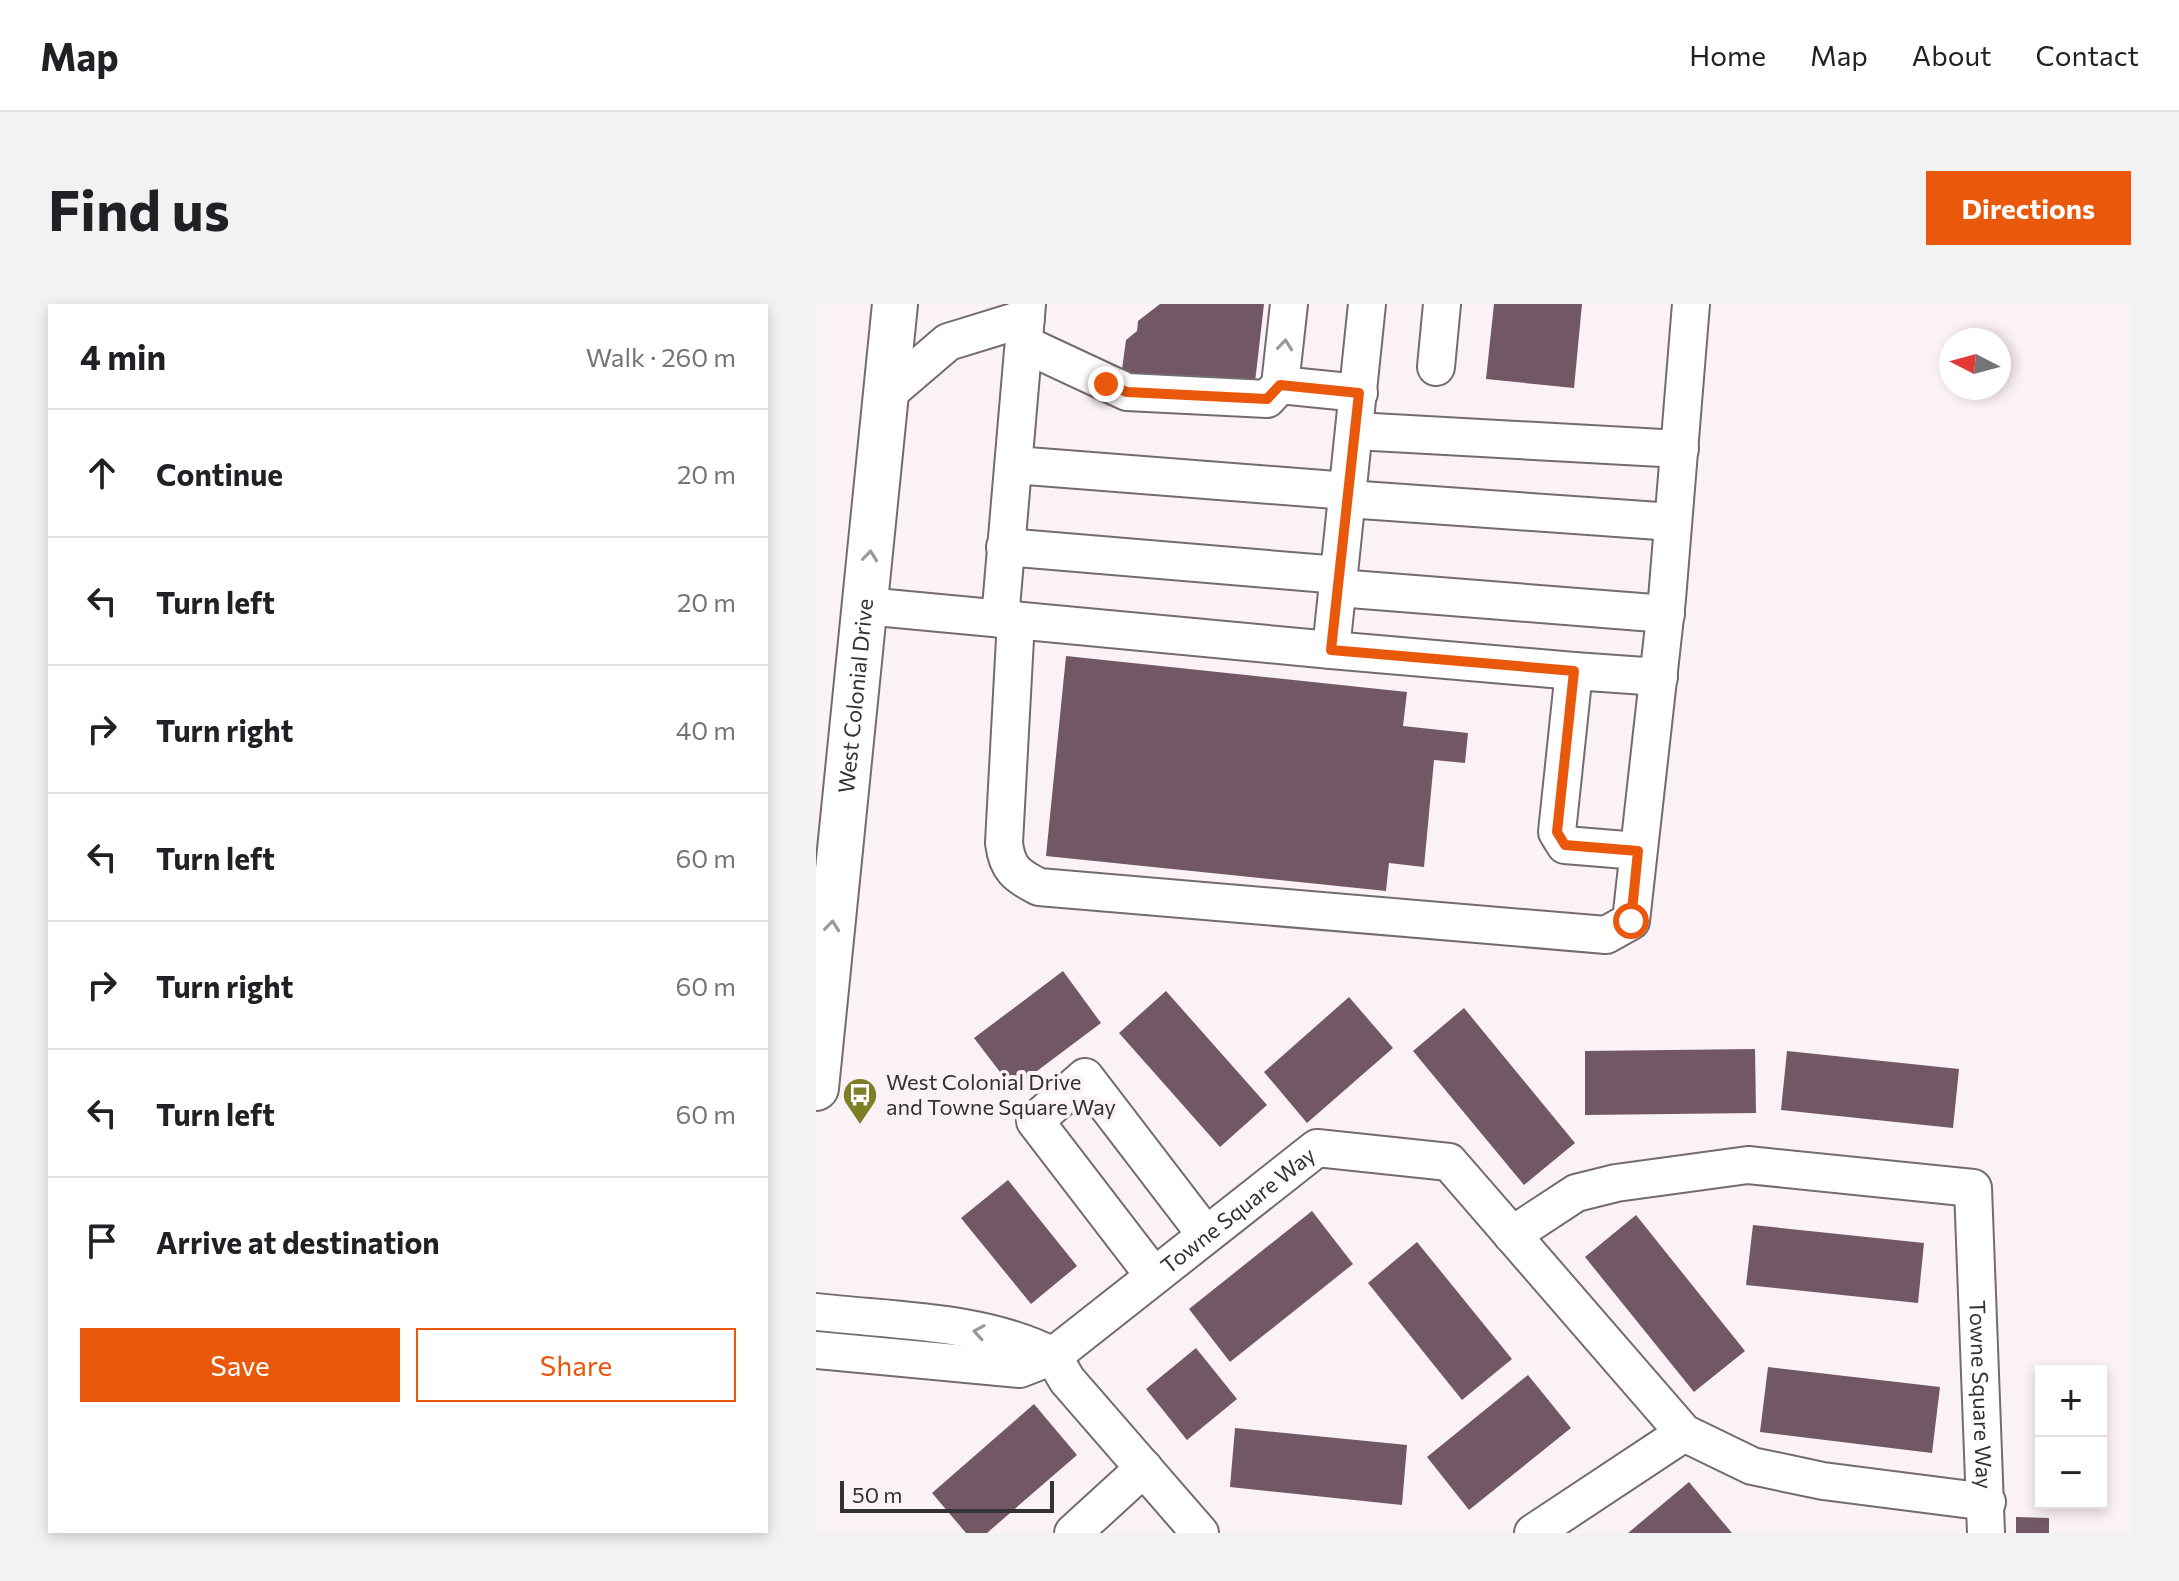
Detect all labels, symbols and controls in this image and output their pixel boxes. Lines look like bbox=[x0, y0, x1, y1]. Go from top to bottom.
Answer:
text: Map bbox=[40, 32, 119, 79]
text: Home bbox=[1689, 38, 1766, 72]
text: Map bbox=[1810, 38, 1868, 72]
text: About bbox=[1912, 38, 1992, 72]
text: Contact bbox=[2036, 38, 2139, 72]
button: Directions bbox=[1926, 171, 2131, 245]
text: Find us bbox=[48, 174, 230, 243]
north arrow bbox=[1939, 328, 2011, 400]
text: 4 min bbox=[80, 335, 166, 377]
one-way arrow bbox=[1276, 338, 1293, 351]
text: Walk · 260 m bbox=[586, 341, 736, 372]
route end bbox=[1088, 366, 1124, 402]
icon: ahead bbox=[80, 451, 124, 495]
text: Continue bbox=[156, 455, 283, 492]
text: 20 m bbox=[677, 458, 736, 489]
one-way arrow bbox=[861, 549, 878, 562]
icon: left bbox=[80, 579, 124, 623]
text: Turn left bbox=[156, 583, 275, 620]
text: 20 m bbox=[677, 586, 736, 617]
street label: West Colonial Drive bbox=[832, 597, 878, 795]
icon: right bbox=[80, 707, 124, 751]
text: Turn right bbox=[156, 711, 293, 748]
text: 40 m bbox=[676, 714, 736, 745]
icon: left bbox=[80, 835, 124, 879]
text: Turn left bbox=[156, 839, 275, 876]
text: 60 m bbox=[676, 842, 736, 873]
route start bbox=[1613, 903, 1649, 939]
one-way arrow bbox=[824, 919, 841, 932]
icon: right bbox=[80, 963, 124, 1007]
text: Turn right bbox=[156, 967, 293, 1004]
text: 60 m bbox=[676, 970, 736, 1001]
place label: West Colonial Drive and Towne Square Way bbox=[886, 1068, 1116, 1120]
bus stop icon: West Colonial Drive and Towne Square Way bbox=[841, 1076, 879, 1126]
icon: left bbox=[80, 1091, 124, 1135]
text: Turn left bbox=[156, 1095, 275, 1132]
text: 60 m bbox=[676, 1098, 736, 1129]
street label: Towne Square Way bbox=[1155, 1141, 1320, 1279]
icon: arrive bbox=[80, 1219, 124, 1263]
text: Arrive at destination bbox=[156, 1223, 440, 1260]
street label: Towne Square Way bbox=[1964, 1300, 1998, 1490]
one-way arrow bbox=[973, 1324, 986, 1341]
button: Save bbox=[80, 1328, 400, 1402]
button: Share bbox=[416, 1328, 736, 1402]
map controls bbox=[2035, 1365, 2107, 1509]
button: + bbox=[2035, 1365, 2107, 1437]
button: − bbox=[2035, 1437, 2107, 1509]
scale bar bbox=[840, 1477, 1054, 1513]
text: 50 m bbox=[852, 1481, 902, 1508]

